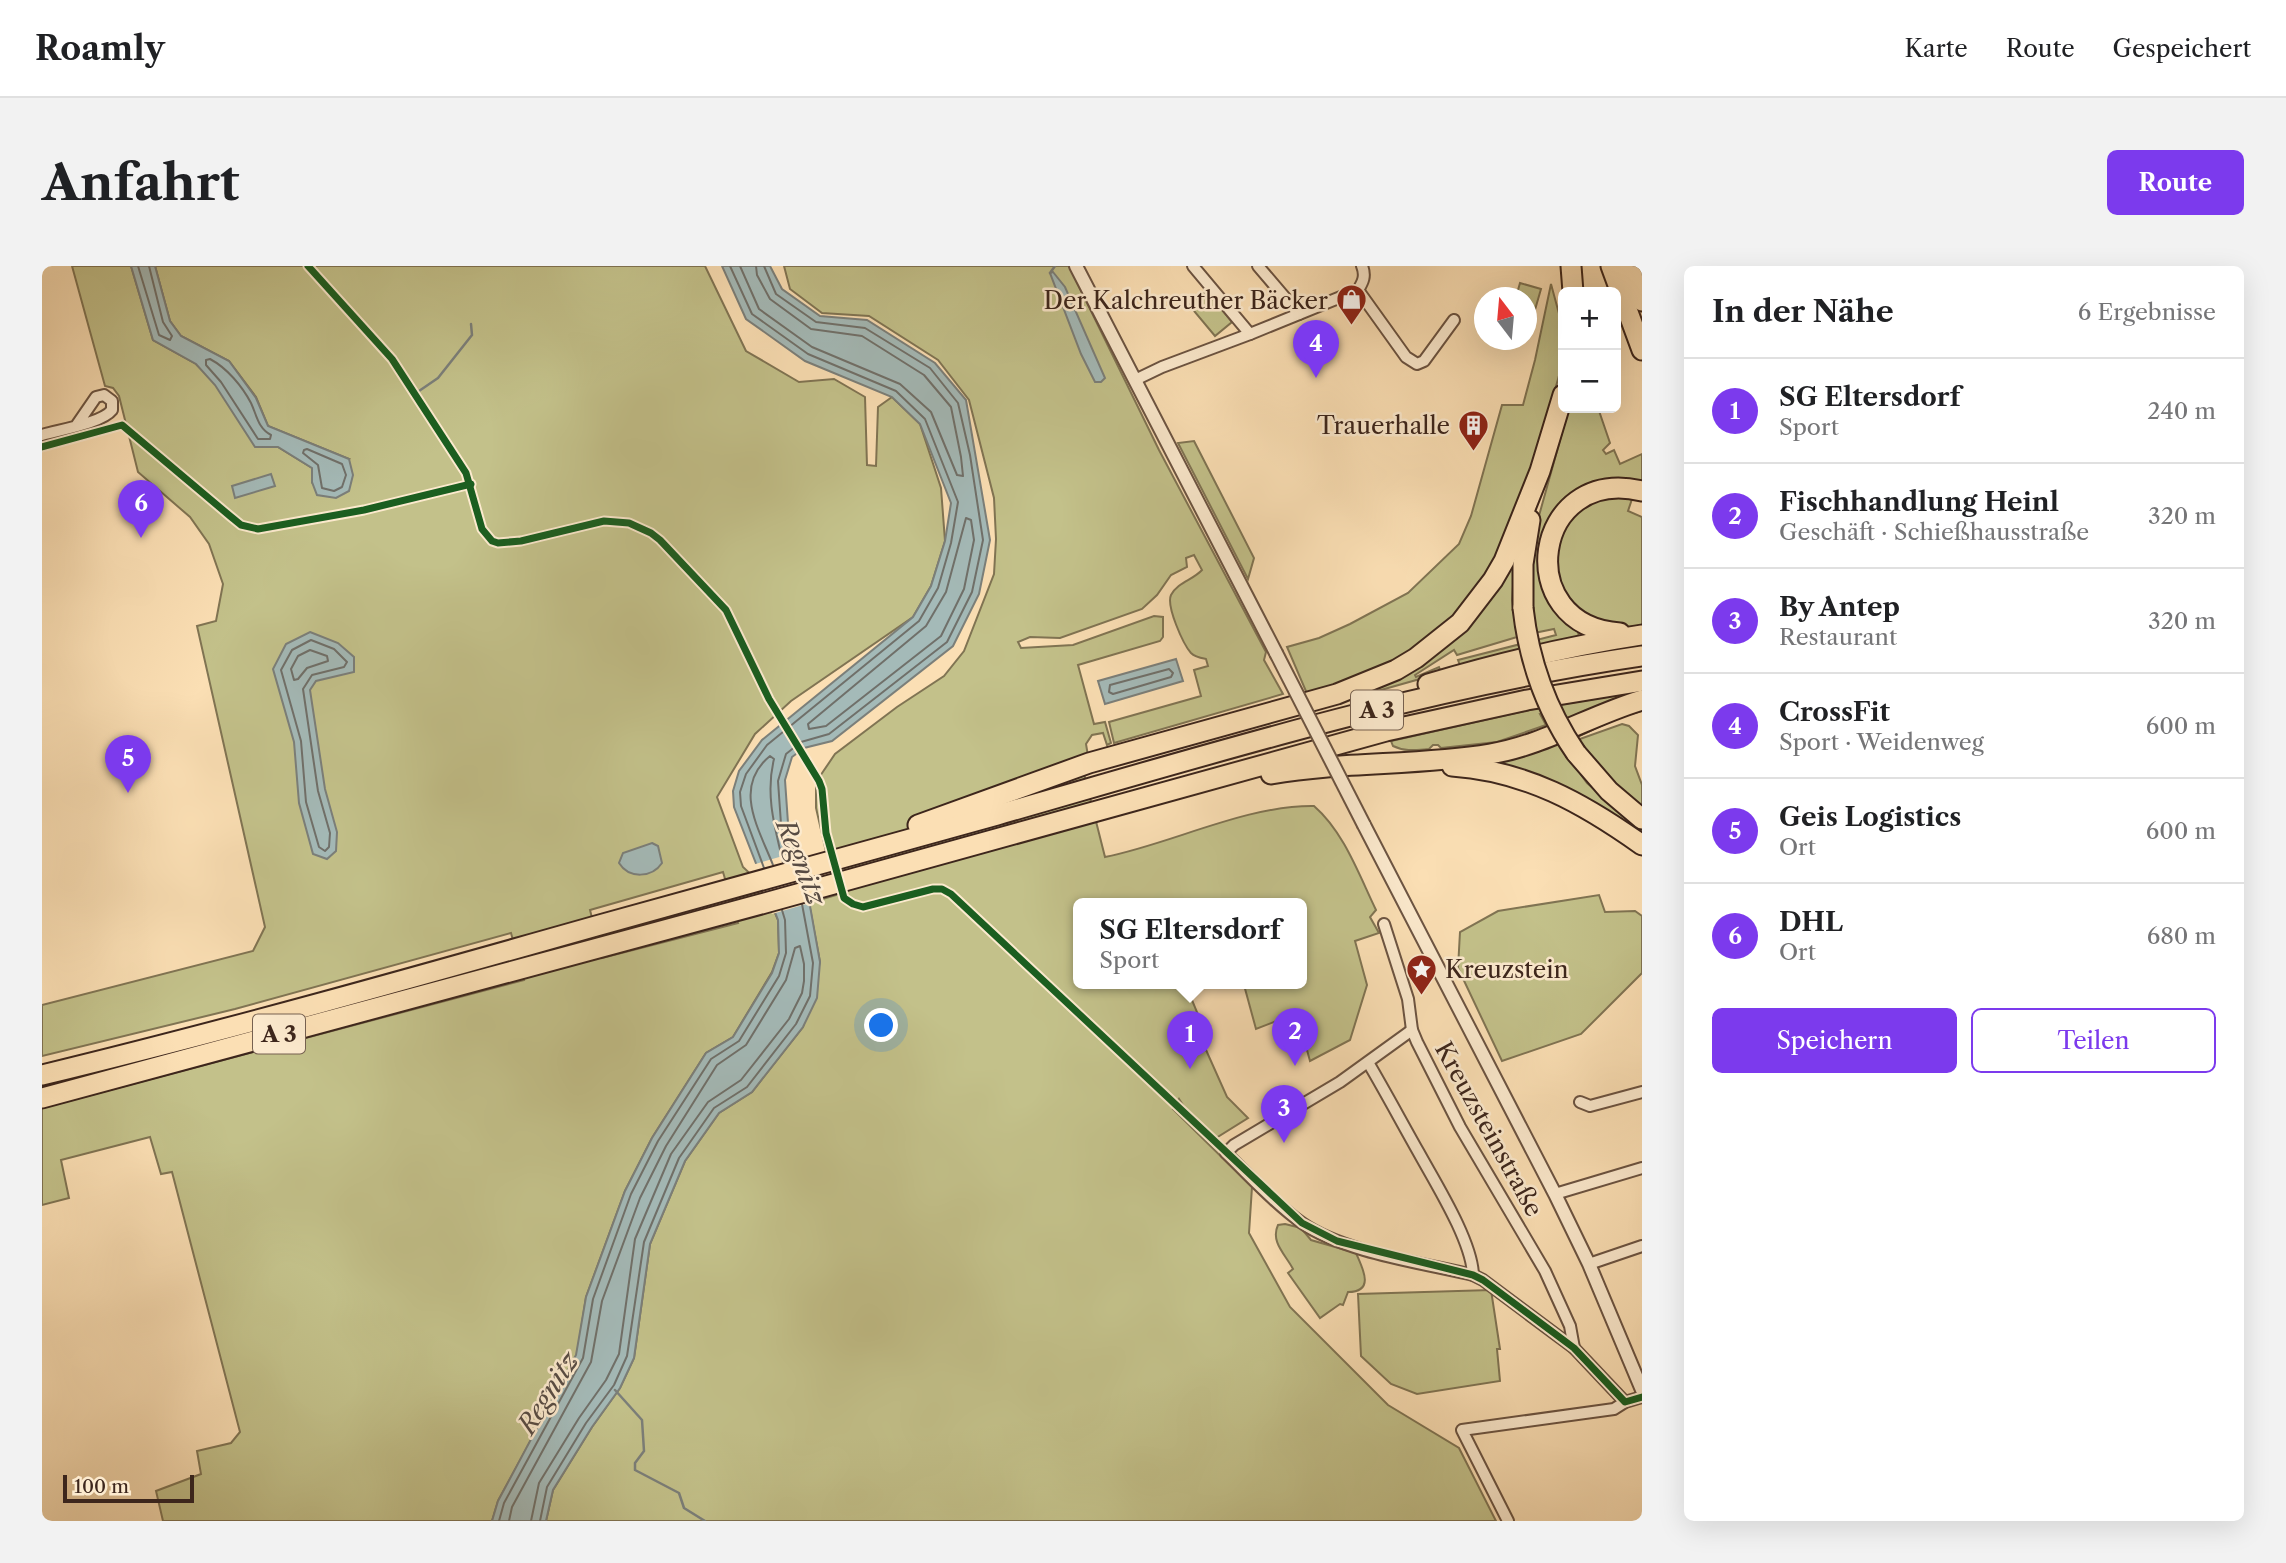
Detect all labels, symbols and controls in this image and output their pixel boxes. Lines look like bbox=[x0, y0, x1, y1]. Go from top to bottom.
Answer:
text: Roamly bbox=[35, 28, 165, 69]
text: Karte bbox=[1904, 34, 1968, 63]
text: Route bbox=[2006, 34, 2075, 63]
text: Gespeichert bbox=[2113, 34, 2251, 63]
button: Route bbox=[2107, 150, 2244, 215]
text: Anfahrt bbox=[42, 152, 240, 213]
shop icon: Der Kalchreuther Bäcker bbox=[1334, 283, 1368, 327]
place label: Der Kalchreuther Bäcker bbox=[1043, 286, 1328, 315]
north arrow bbox=[1474, 287, 1537, 350]
map controls bbox=[1558, 287, 1621, 413]
button: + bbox=[1558, 287, 1621, 350]
text: In der Nähe bbox=[1712, 293, 1894, 330]
text: 6 Ergebnisse bbox=[2078, 298, 2216, 326]
pin: 4 bbox=[1293, 320, 1339, 378]
button: − bbox=[1558, 350, 1621, 413]
text: SG Eltersdorf bbox=[1779, 381, 1960, 413]
text: 1 bbox=[1730, 397, 1740, 425]
text: 240 m bbox=[2147, 397, 2216, 425]
building icon: Trauerhalle bbox=[1456, 408, 1490, 452]
place label: Trauerhalle bbox=[1317, 411, 1450, 440]
text: Sport bbox=[1779, 413, 1839, 441]
pin: 6 bbox=[118, 480, 164, 538]
text: Fischhandlung Heinl bbox=[1779, 486, 2059, 518]
text: 2 bbox=[1728, 502, 1742, 530]
text: 320 m bbox=[2148, 502, 2216, 530]
text: Geschäft · Schießhausstraße bbox=[1779, 518, 2089, 546]
text: By Antep bbox=[1779, 591, 1900, 623]
text: 3 bbox=[1729, 607, 1742, 635]
text: 320 m bbox=[2148, 607, 2216, 635]
text: Restaurant bbox=[1779, 623, 1897, 651]
road number: A 3 bbox=[1351, 690, 1403, 730]
text: CrossFit bbox=[1779, 696, 1890, 728]
text: 4 bbox=[1728, 712, 1742, 740]
text: 600 m bbox=[2146, 712, 2216, 740]
text: Sport · Weidenweg bbox=[1779, 728, 1984, 756]
pin: 5 bbox=[105, 735, 151, 793]
text: Geis Logistics bbox=[1779, 801, 1961, 833]
water label: Regnitz bbox=[769, 812, 834, 912]
text: 5 bbox=[1729, 817, 1741, 845]
text: 600 m bbox=[2146, 817, 2216, 845]
text: Ort bbox=[1779, 833, 1816, 861]
popup bbox=[1073, 898, 1307, 989]
text: DHL bbox=[1779, 906, 1843, 938]
text: SG Eltersdorf bbox=[1099, 914, 1281, 946]
text: 6 bbox=[1728, 922, 1742, 950]
text: 680 m bbox=[2147, 922, 2216, 950]
text: Ort bbox=[1779, 938, 1816, 966]
text: Sport bbox=[1099, 946, 1159, 974]
place icon: Kreuzstein bbox=[1405, 952, 1439, 996]
place label: Kreuzstein bbox=[1445, 955, 1569, 984]
your location bbox=[864, 1008, 898, 1042]
pin: 2 bbox=[1272, 1008, 1318, 1066]
button: Speichern bbox=[1712, 1008, 1957, 1073]
button: Teilen bbox=[1971, 1008, 2216, 1073]
pin: 1 bbox=[1167, 1011, 1213, 1069]
road number: A 3 bbox=[253, 1014, 305, 1054]
street label: Kreuzsteinstraße bbox=[1429, 1037, 1549, 1221]
pin: 3 bbox=[1261, 1085, 1307, 1143]
water label: Regnitz bbox=[510, 1344, 587, 1441]
scale bar bbox=[63, 1472, 194, 1504]
text: 100 m bbox=[74, 1475, 129, 1498]

